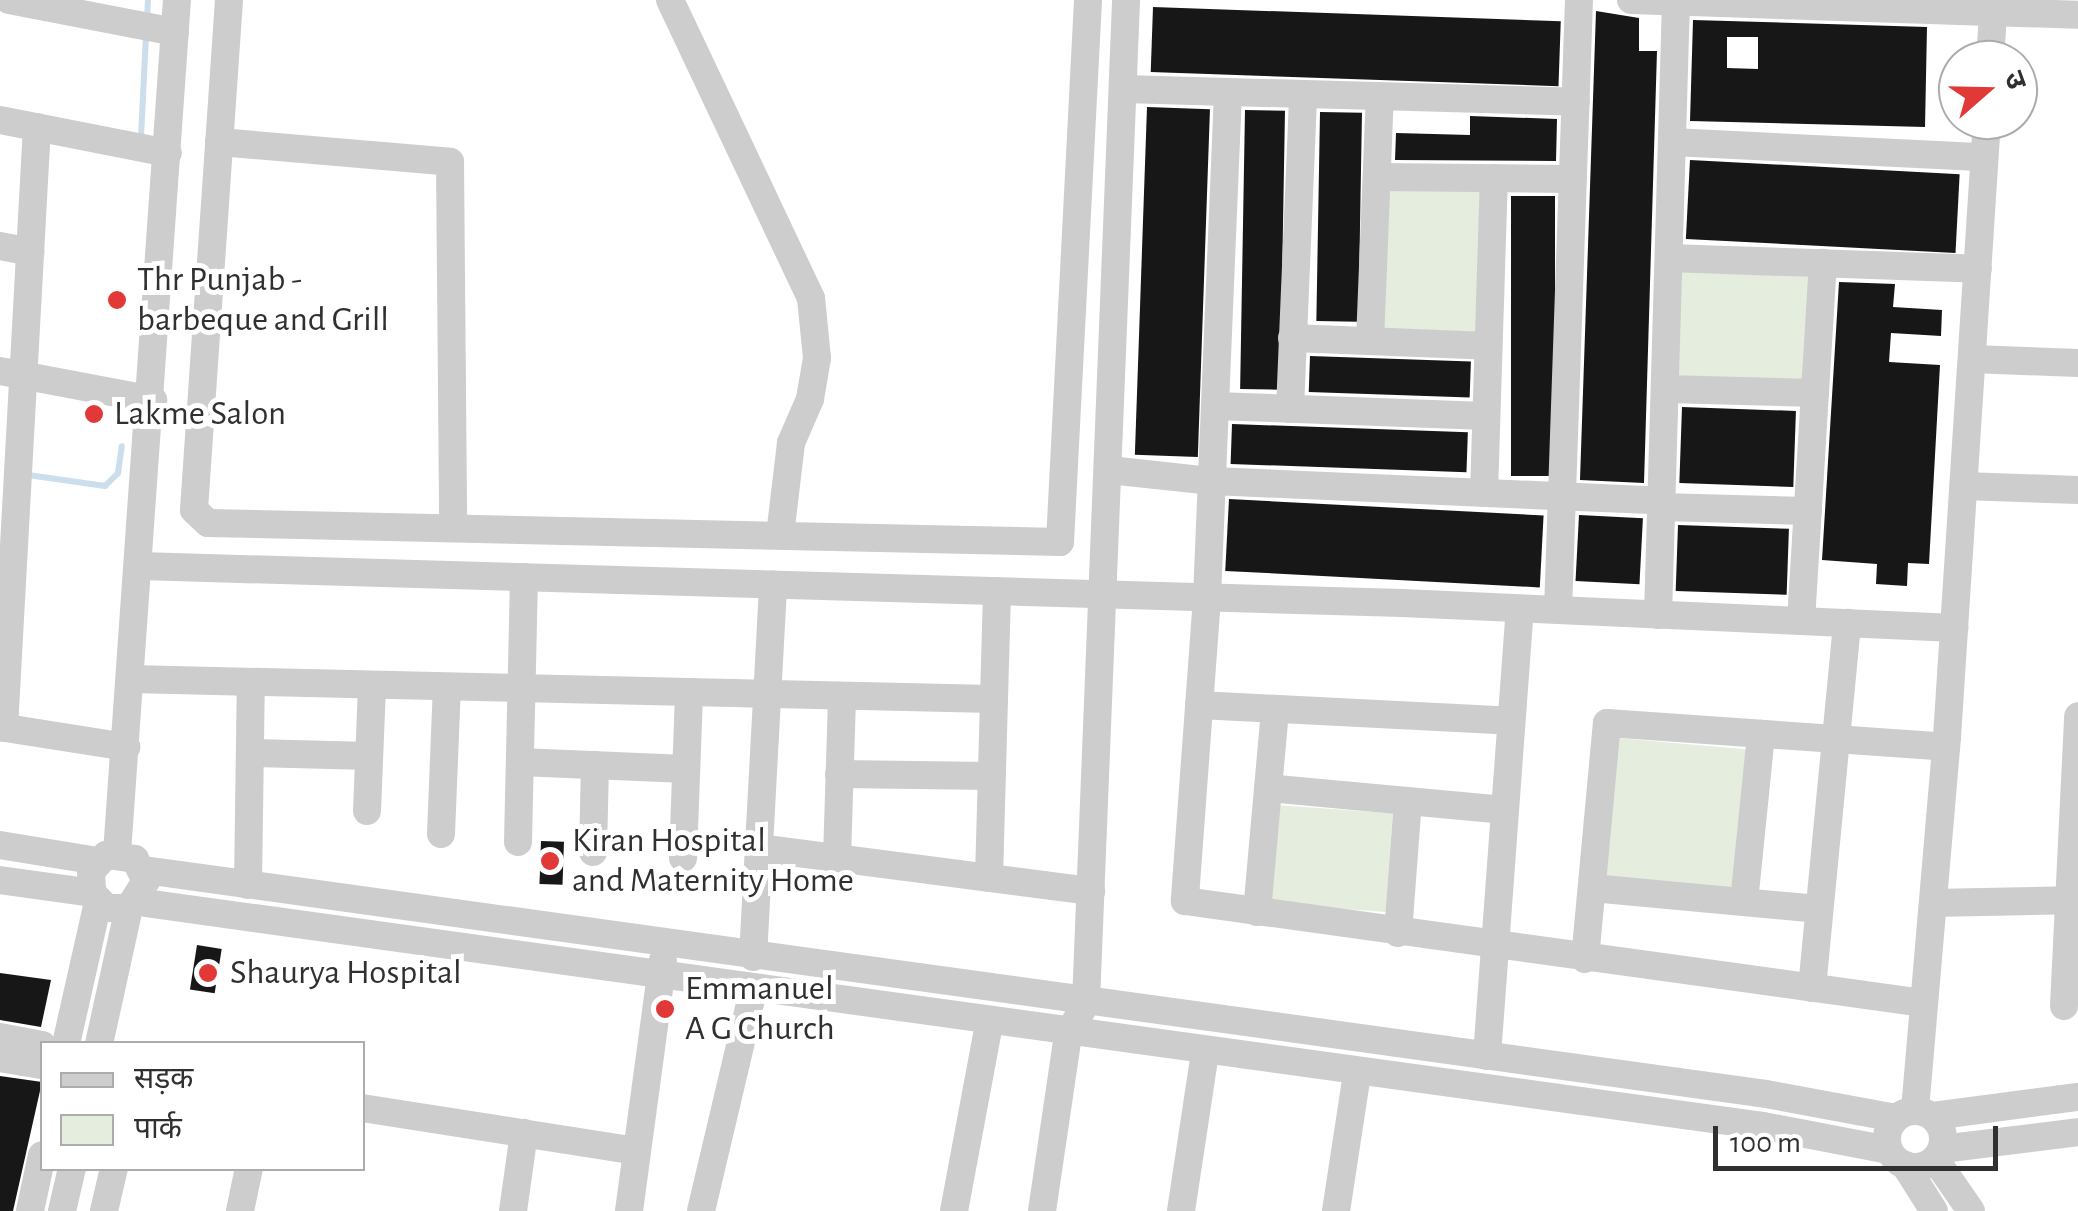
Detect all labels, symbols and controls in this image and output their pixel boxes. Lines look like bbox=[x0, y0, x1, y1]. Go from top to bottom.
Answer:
north arrow bbox=[1938, 40, 2038, 140]
text: उ bbox=[1998, 68, 2030, 93]
place label: Thr Punjab - barbeque and Grill bbox=[137, 259, 389, 341]
marker: Thr Punjab - barbeque and Grill bbox=[106, 289, 128, 311]
place label: Lakme Salon bbox=[114, 393, 286, 435]
marker: Lakme Salon bbox=[83, 403, 105, 425]
place label: Kiran Hospital and Maternity Home bbox=[572, 820, 854, 902]
marker: Kiran Hospital and Maternity Home bbox=[537, 848, 563, 874]
place label: Shaurya Hospital bbox=[230, 952, 462, 994]
marker: Shaurya Hospital bbox=[195, 960, 221, 986]
place label: Emmanuel A G Church bbox=[685, 968, 835, 1050]
marker: Emmanuel A G Church bbox=[654, 998, 676, 1020]
legend bbox=[40, 1041, 365, 1171]
text: सड़क bbox=[134, 1064, 193, 1094]
scale bar bbox=[1718, 1106, 2003, 1168]
text: पार्क bbox=[134, 1114, 182, 1144]
text: 100 m bbox=[1730, 1128, 1801, 1158]

